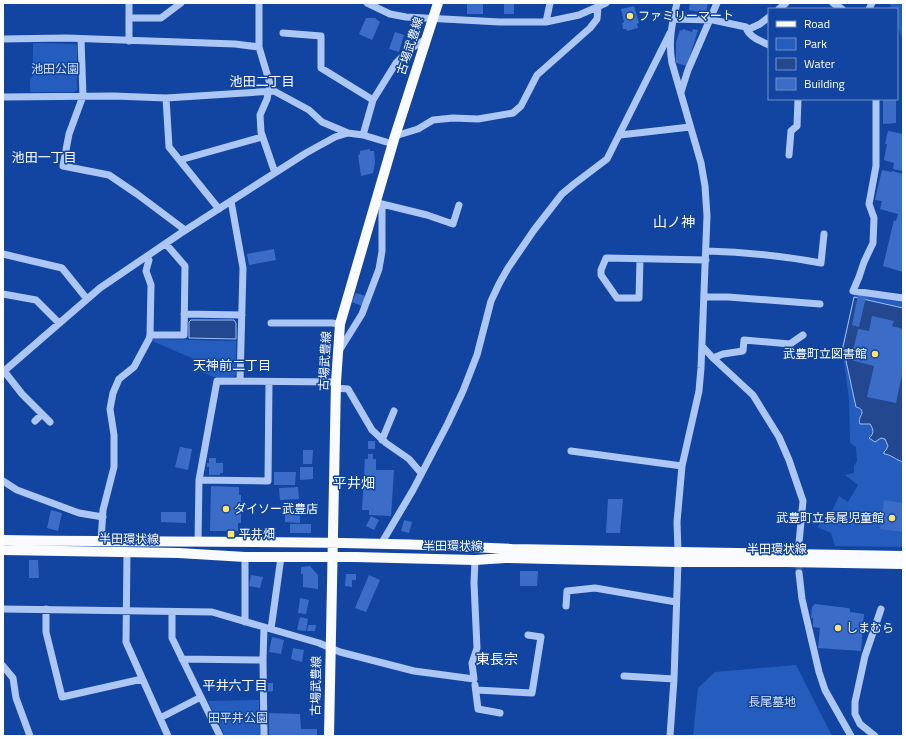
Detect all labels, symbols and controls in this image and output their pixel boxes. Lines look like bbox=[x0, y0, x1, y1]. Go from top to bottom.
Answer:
place label: ファミリーマート bbox=[638, 6, 734, 25]
legend bbox=[768, 8, 898, 100]
marker: ファミリーマート bbox=[625, 11, 635, 21]
street label: 古場武豊線 bbox=[391, 14, 428, 77]
text: Road bbox=[804, 14, 830, 33]
text: Park bbox=[804, 34, 827, 53]
text: Water bbox=[804, 54, 835, 73]
park label: 池田公園 bbox=[31, 59, 79, 78]
district label: 池田二丁目 bbox=[229, 71, 295, 91]
text: Building bbox=[804, 74, 845, 93]
district label: 池田一丁目 bbox=[11, 147, 77, 167]
district label: 山ノ神 bbox=[653, 211, 695, 232]
street label: 古場武豊線 bbox=[313, 331, 336, 391]
place label: 武豊町立図書館 bbox=[783, 344, 867, 363]
marker: 武豊町立図書館 bbox=[870, 349, 880, 359]
district label: 天神前二丁目 bbox=[193, 355, 271, 375]
district label: 平井畑 bbox=[333, 472, 375, 493]
place label: ダイソー武豊店 bbox=[234, 499, 318, 518]
marker: ダイソー武豊店 bbox=[221, 504, 231, 514]
place label: 武豊町立長尾児童館 bbox=[776, 508, 884, 527]
marker: 武豊町立長尾児童館 bbox=[887, 513, 897, 523]
place label: 平井畑 bbox=[239, 524, 275, 543]
street label: 半田環状線 bbox=[99, 528, 159, 549]
marker: 平井畑 bbox=[226, 529, 236, 539]
street label: 半田環状線 bbox=[423, 536, 483, 555]
street label: 半田環状線 bbox=[747, 539, 807, 558]
place label: しまむら bbox=[846, 618, 894, 637]
marker: しまむら bbox=[833, 623, 843, 633]
district label: 東長宗 bbox=[476, 648, 518, 669]
street label: 古場武豊線 bbox=[305, 656, 326, 716]
district label: 平井六丁目 bbox=[202, 675, 268, 695]
park label: 長尾墓地 bbox=[748, 692, 796, 711]
park label: 田平井公園 bbox=[208, 708, 268, 727]

